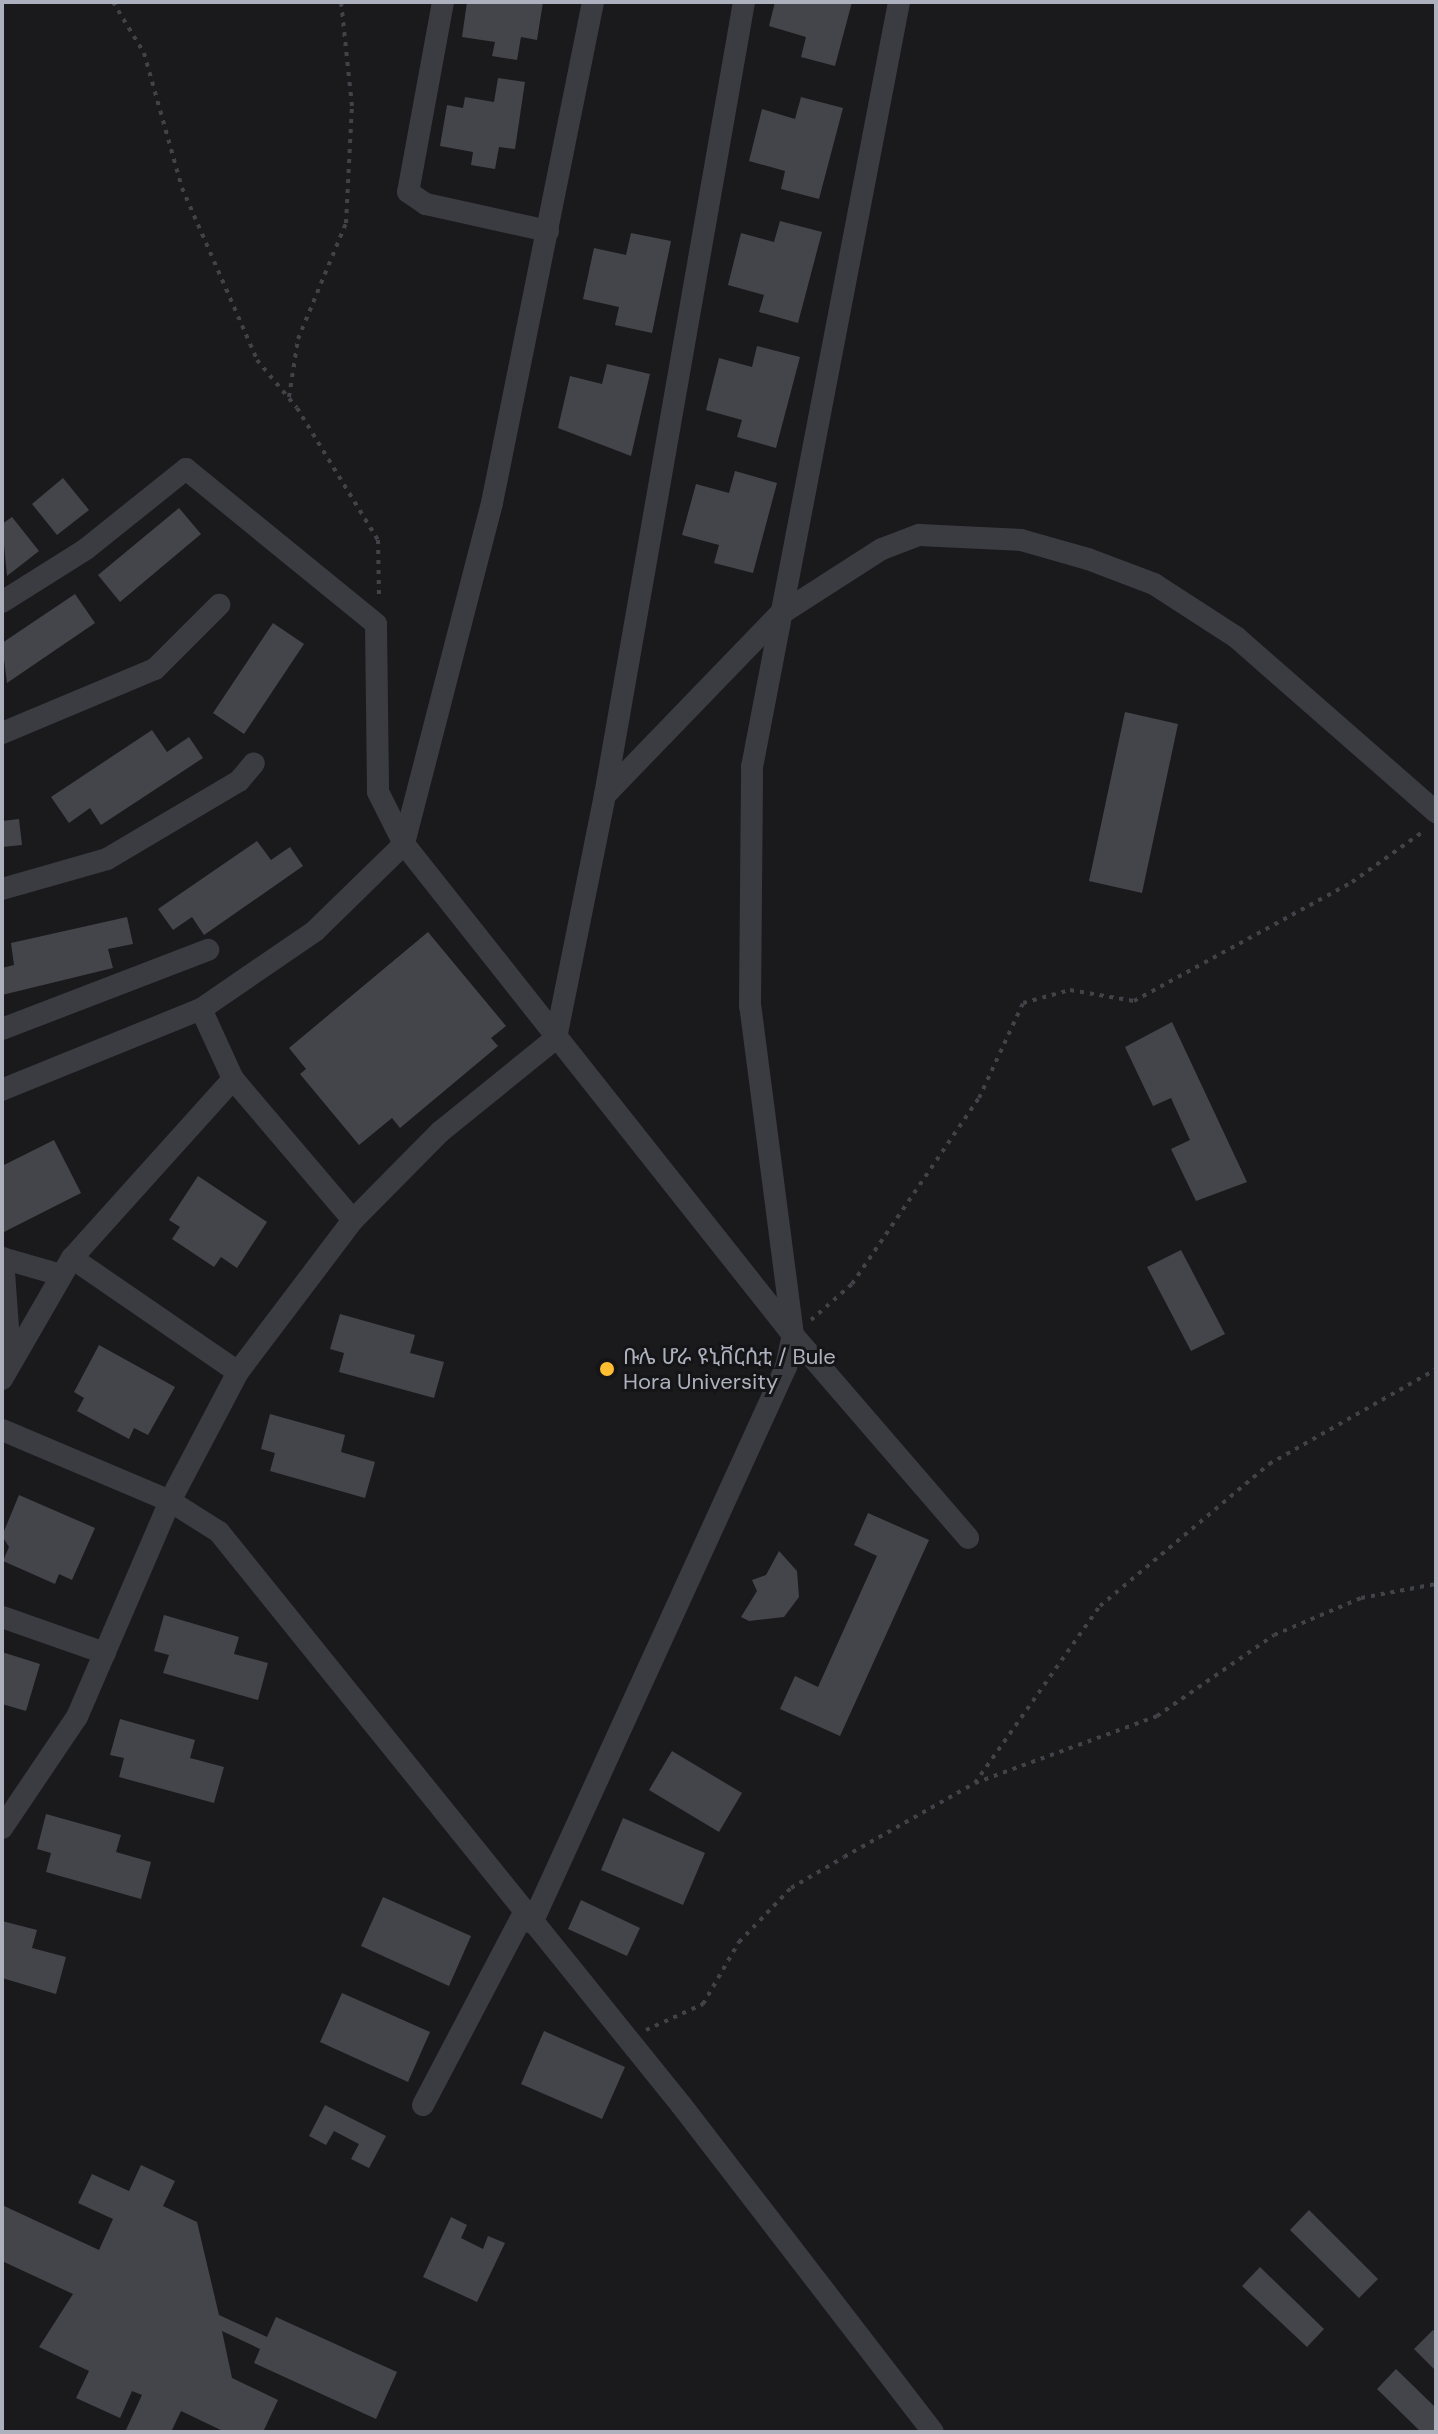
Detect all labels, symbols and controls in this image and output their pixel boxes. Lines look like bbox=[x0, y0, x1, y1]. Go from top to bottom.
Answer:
place label: ቡሌ ሆራ ዩኒቨርሲቲ / Bule Hora University bbox=[623, 1343, 836, 1394]
marker: ቡሌ ሆራ ዩኒቨርሲቲ / Bule Hora University bbox=[598, 1360, 616, 1378]

